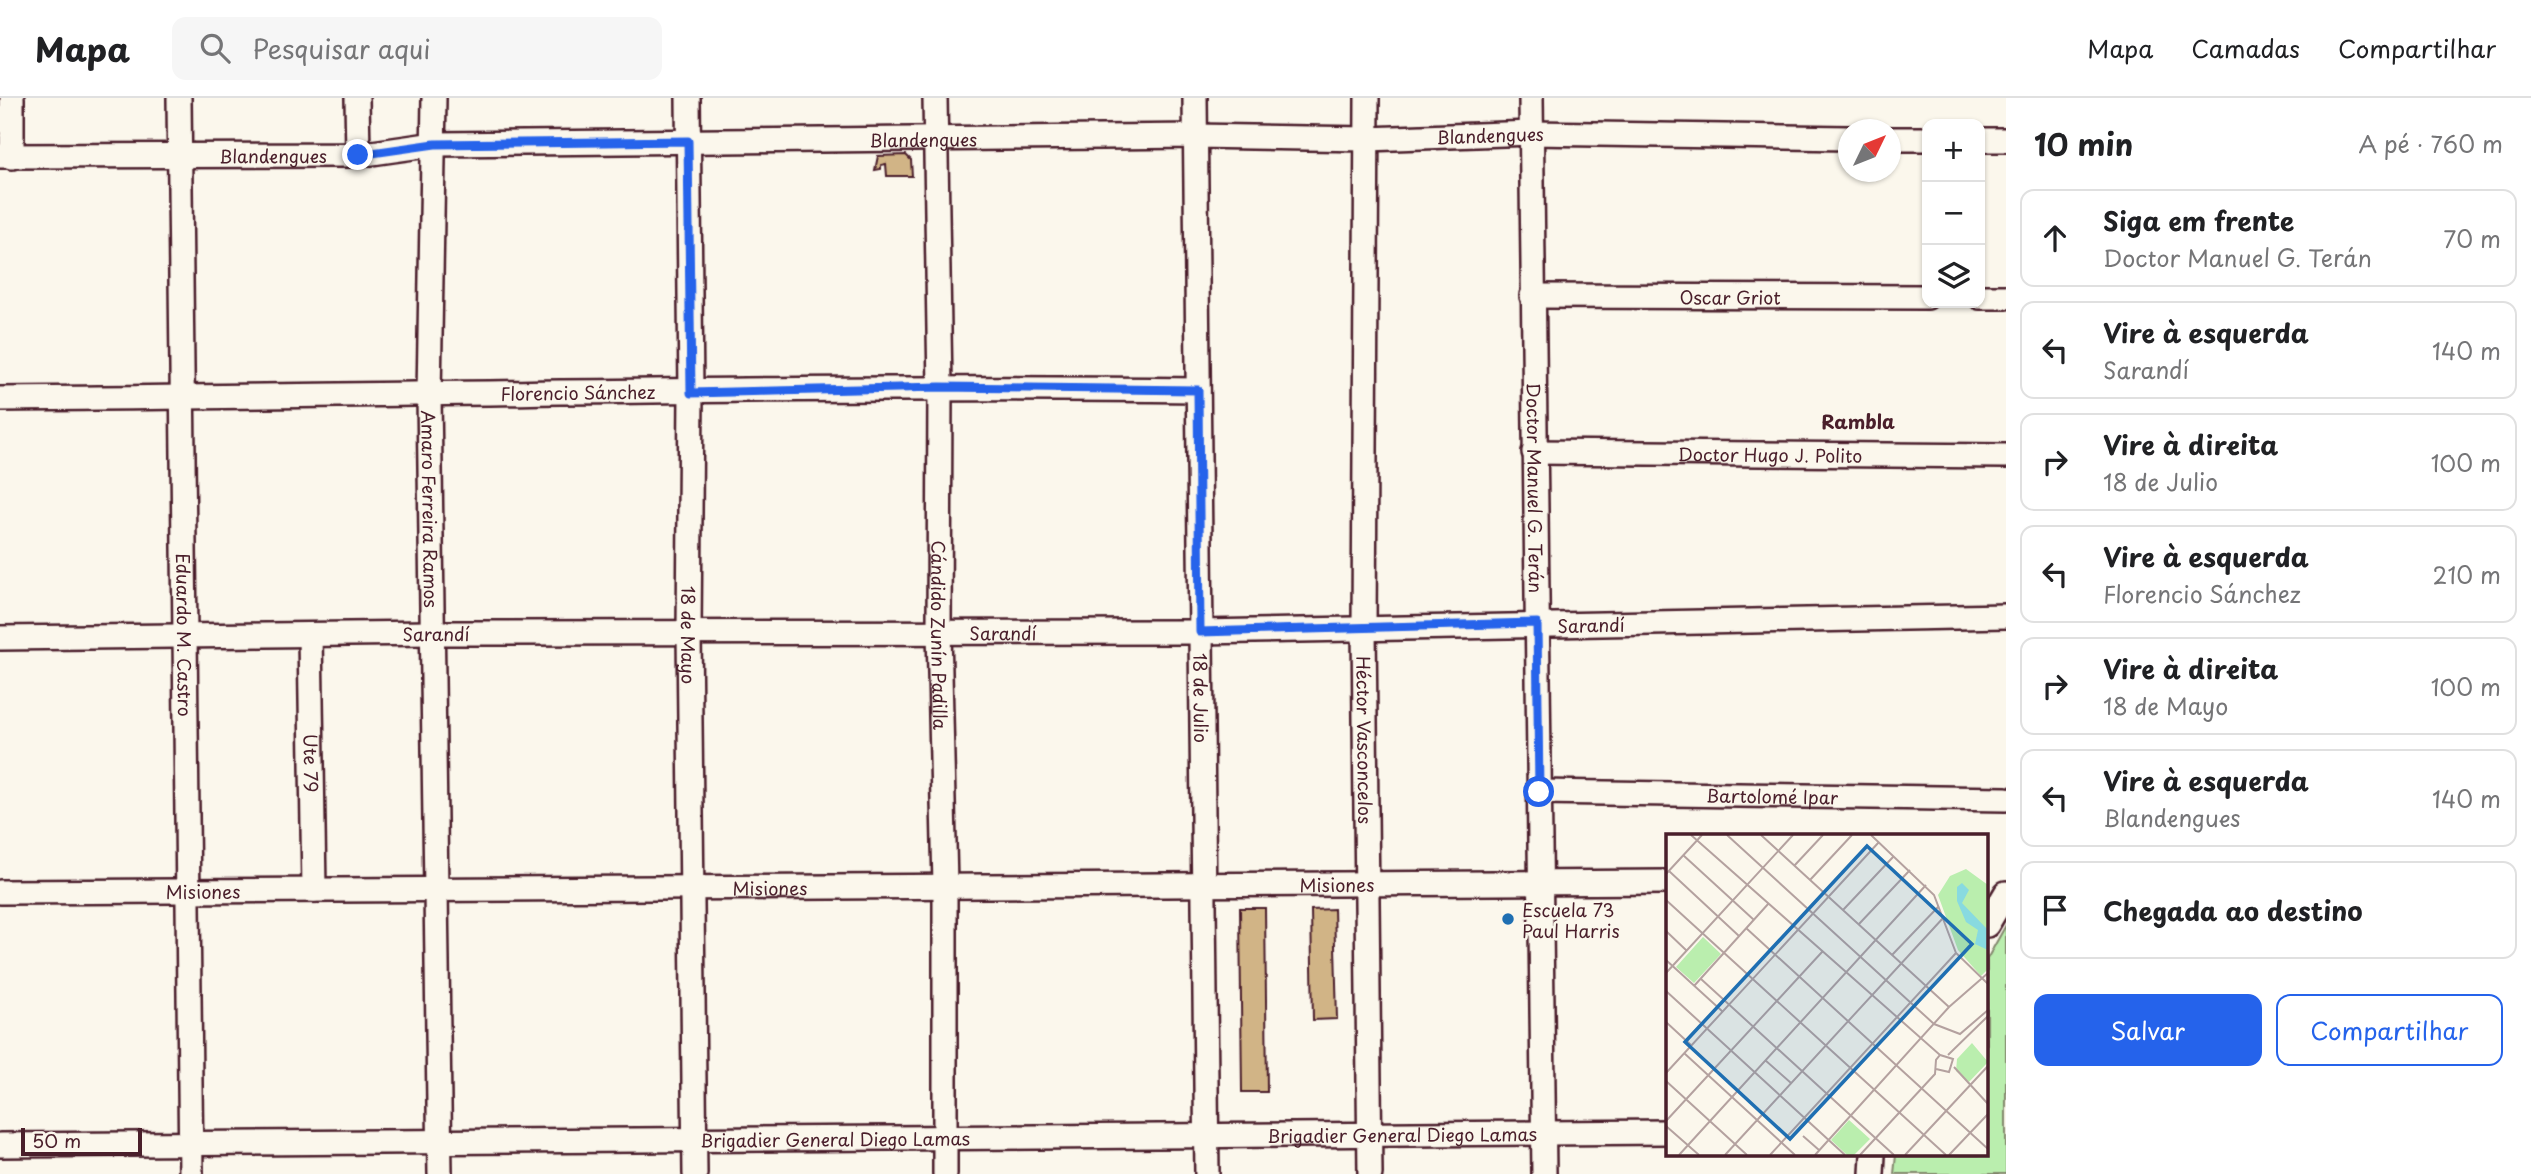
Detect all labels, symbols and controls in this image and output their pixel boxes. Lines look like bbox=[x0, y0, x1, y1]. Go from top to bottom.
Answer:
search box bbox=[172, 17, 662, 80]
text: Mapa bbox=[35, 23, 130, 73]
icon: search bbox=[196, 29, 234, 67]
text: Pesquisar aqui bbox=[252, 29, 431, 68]
text: Mapa bbox=[2087, 30, 2153, 66]
text: Camadas bbox=[2191, 30, 2300, 66]
text: Compartilhar bbox=[2338, 30, 2496, 66]
street label: Blandengues bbox=[1436, 119, 1544, 150]
north arrow bbox=[1838, 119, 1901, 182]
map controls bbox=[1922, 119, 1985, 308]
button: + bbox=[1922, 119, 1985, 182]
text: 10 min bbox=[2034, 121, 2133, 166]
street label: Blandengues bbox=[869, 125, 977, 153]
text: A pé · 760 m bbox=[2358, 126, 2503, 161]
route end bbox=[342, 139, 373, 170]
street label: Blandengues bbox=[219, 142, 327, 169]
button: − bbox=[1922, 182, 1985, 245]
text: Siga em frente bbox=[2103, 201, 2294, 240]
icon: ahead bbox=[2036, 219, 2074, 257]
text: 70 m bbox=[2443, 221, 2501, 256]
text: Doctor Manuel G. Terán bbox=[2103, 240, 2372, 275]
button: layers bbox=[1922, 245, 1985, 308]
street label: Oscar Griot bbox=[1679, 283, 1781, 310]
text: Vire à esquerda bbox=[2103, 313, 2309, 352]
icon: left bbox=[2036, 331, 2074, 369]
text: 140 m bbox=[2432, 333, 2501, 368]
text: Sarandí bbox=[2103, 352, 2189, 387]
street label: Florencio Sánchez bbox=[500, 377, 656, 406]
street label: Doctor Manuel G. Terán bbox=[1521, 383, 1550, 593]
district label: Rambla bbox=[1821, 407, 1895, 435]
street label: Amaro Ferreira Ramos bbox=[416, 410, 445, 608]
text: Vire à direita bbox=[2103, 425, 2278, 464]
street label: Doctor Hugo J. Polito bbox=[1678, 440, 1862, 468]
icon: right bbox=[2036, 443, 2074, 481]
text: 100 m bbox=[2431, 445, 2501, 480]
text: 18 de Julio bbox=[2103, 464, 2218, 499]
text: Vire à esquerda bbox=[2103, 537, 2309, 576]
street label: Cándido Zunín Padilla bbox=[925, 540, 955, 731]
street label: Eduardo M. Castro bbox=[171, 553, 199, 717]
icon: left bbox=[2036, 555, 2074, 593]
text: 210 m bbox=[2433, 557, 2501, 592]
text: Florencio Sánchez bbox=[2103, 576, 2301, 611]
street label: 18 de Mayo bbox=[675, 586, 703, 684]
street label: Sarandí bbox=[1557, 610, 1625, 638]
street label: Sarandí bbox=[402, 619, 470, 647]
street label: Sarandí bbox=[969, 619, 1037, 646]
text: Vire à direita bbox=[2103, 649, 2278, 688]
street label: 18 de Julio bbox=[1188, 653, 1216, 743]
street label: Héctor Vasconcelos bbox=[1351, 656, 1380, 824]
icon: right bbox=[2036, 667, 2074, 705]
text: 100 m bbox=[2431, 669, 2501, 704]
text: 18 de Mayo bbox=[2103, 688, 2228, 723]
street label: Ute 79 bbox=[298, 734, 326, 792]
text: Vire à esquerda bbox=[2103, 761, 2309, 800]
route start bbox=[1523, 776, 1554, 807]
icon: left bbox=[2036, 779, 2074, 817]
street label: Bartolomé Ipar bbox=[1706, 781, 1839, 810]
text: 140 m bbox=[2432, 781, 2501, 816]
text: Blandengues bbox=[2103, 800, 2241, 835]
inset map bbox=[1666, 834, 1988, 1156]
street label: Misiones bbox=[1299, 870, 1374, 898]
street label: Misiones bbox=[732, 874, 807, 901]
street label: Misiones bbox=[166, 877, 240, 905]
icon: arrive bbox=[2036, 891, 2074, 929]
text: Chegada ao destino bbox=[2103, 891, 2362, 930]
place label: Escuela 73 Paul Harris bbox=[1522, 896, 1620, 944]
marker: Escuela 73 Paul Harris bbox=[1500, 911, 1516, 927]
button: Salvar bbox=[2034, 994, 2262, 1066]
button: Compartilhar bbox=[2276, 994, 2503, 1066]
street label: Brigadier General Diego Lamas bbox=[1267, 1120, 1537, 1149]
street label: Brigadier General Diego Lamas bbox=[700, 1124, 970, 1153]
scale bar bbox=[21, 1125, 142, 1157]
text: 50 m bbox=[32, 1126, 81, 1154]

